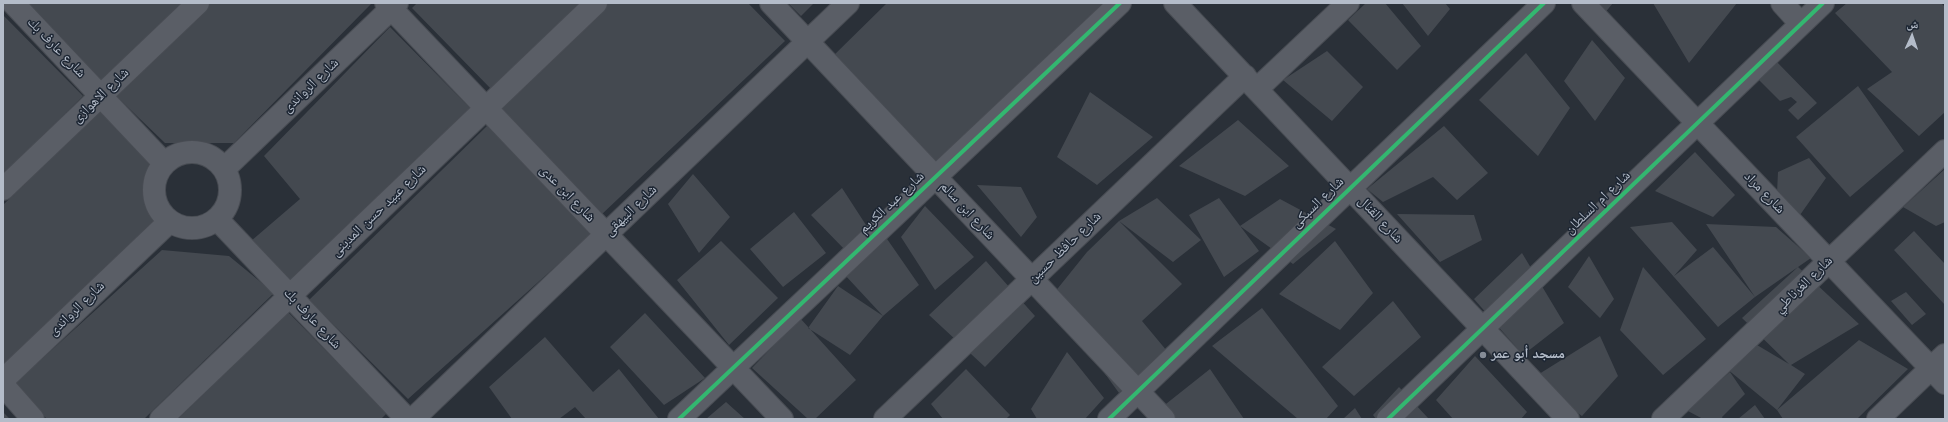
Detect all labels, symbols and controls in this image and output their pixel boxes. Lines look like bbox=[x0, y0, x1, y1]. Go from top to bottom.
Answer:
street label: شارع عارف بك bbox=[23, 14, 89, 82]
north arrow bbox=[1892, 16, 1932, 56]
text: ش bbox=[1906, 16, 1919, 32]
street label: شارع الرواندى bbox=[279, 55, 343, 117]
street label: شارع الاهوازى bbox=[69, 65, 133, 127]
street label: شارع عبيد حسن المدينى bbox=[328, 161, 430, 261]
street label: شارع ابن عدى bbox=[536, 162, 598, 226]
street label: شارع عبد الكريم bbox=[856, 168, 928, 238]
street label: شارع ام السلطان bbox=[1562, 168, 1634, 238]
street label: شارع مراد bbox=[1740, 168, 1788, 218]
street label: شارع السبكى bbox=[1288, 174, 1348, 232]
street label: شارع ابن سالم bbox=[936, 178, 998, 244]
street label: شارع البيهقى bbox=[601, 182, 661, 240]
street label: شارع القنال bbox=[1354, 193, 1406, 247]
street label: شارع حافظ حسين bbox=[1025, 209, 1105, 287]
street label: شارع الغرناطي bbox=[1771, 253, 1837, 317]
street label: شارع الرواندى bbox=[45, 278, 109, 340]
street label: شارع عارف بك bbox=[280, 285, 344, 353]
place label: مسجد أبو عمر bbox=[1491, 347, 1565, 363]
marker: مسجد أبو عمر bbox=[1478, 350, 1488, 360]

